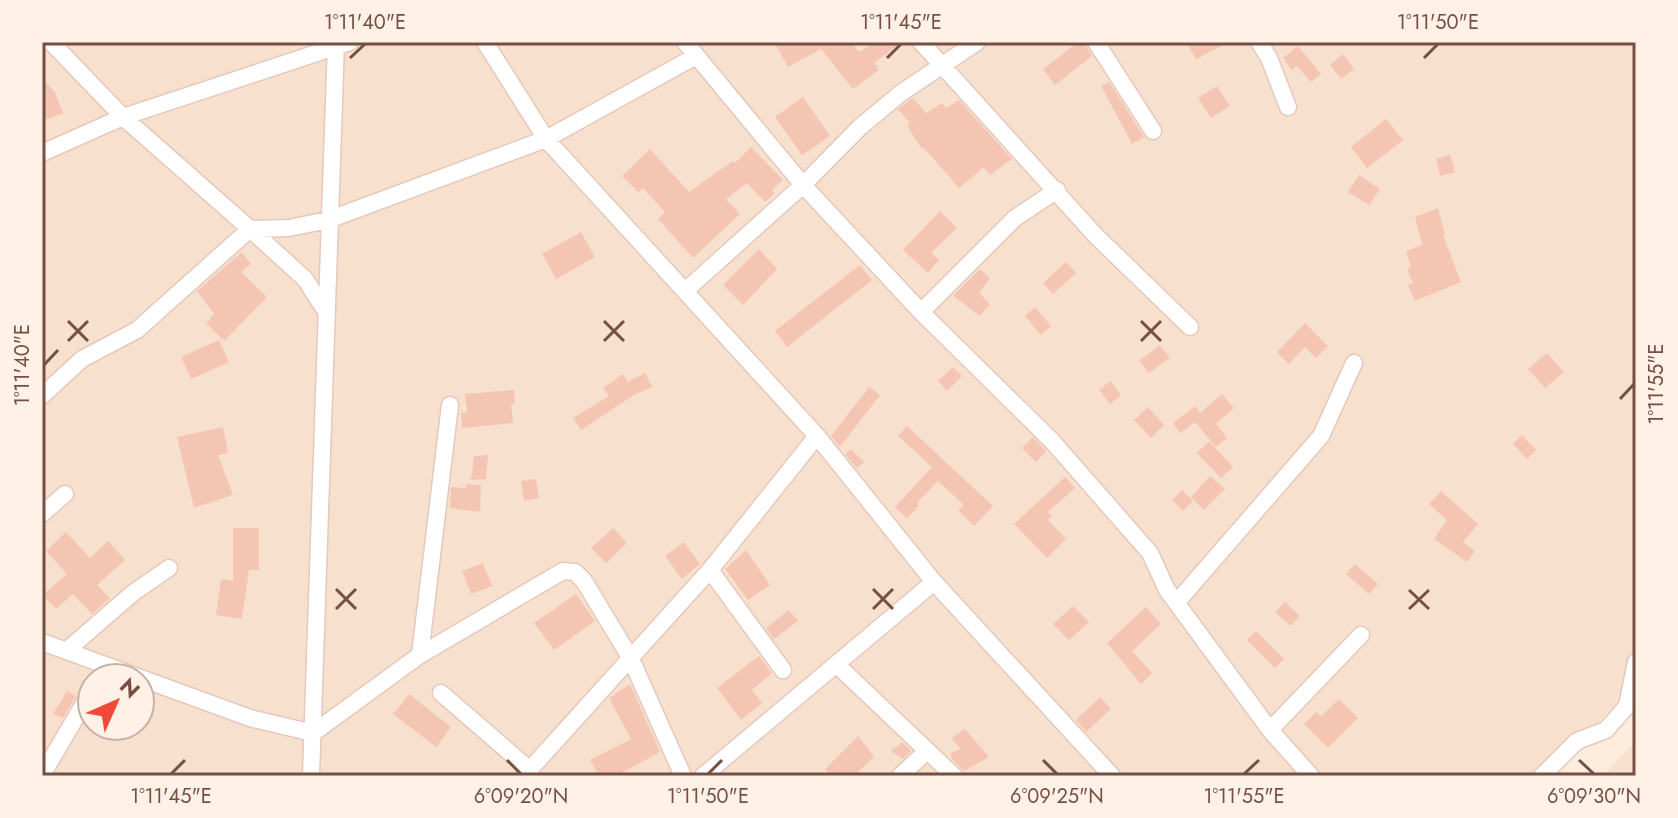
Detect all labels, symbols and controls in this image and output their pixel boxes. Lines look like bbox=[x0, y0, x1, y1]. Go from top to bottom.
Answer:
text: 1°11'40"E bbox=[324, 8, 406, 37]
text: 1°11'45"E bbox=[860, 8, 942, 37]
text: 1°11'50"E bbox=[1397, 8, 1479, 37]
text: 1°11'40"E bbox=[8, 324, 37, 406]
text: 1°11'55"E bbox=[1642, 343, 1671, 425]
north arrow bbox=[76, 662, 156, 742]
text: N bbox=[113, 670, 148, 705]
text: 1°11'45"E bbox=[130, 782, 212, 811]
text: 6°09'20"N bbox=[474, 782, 568, 811]
text: 1°11'50"E bbox=[667, 782, 749, 811]
text: 6°09'25"N bbox=[1010, 782, 1104, 811]
text: 1°11'55"E bbox=[1203, 782, 1285, 811]
text: 6°09'30"N bbox=[1547, 782, 1641, 811]

